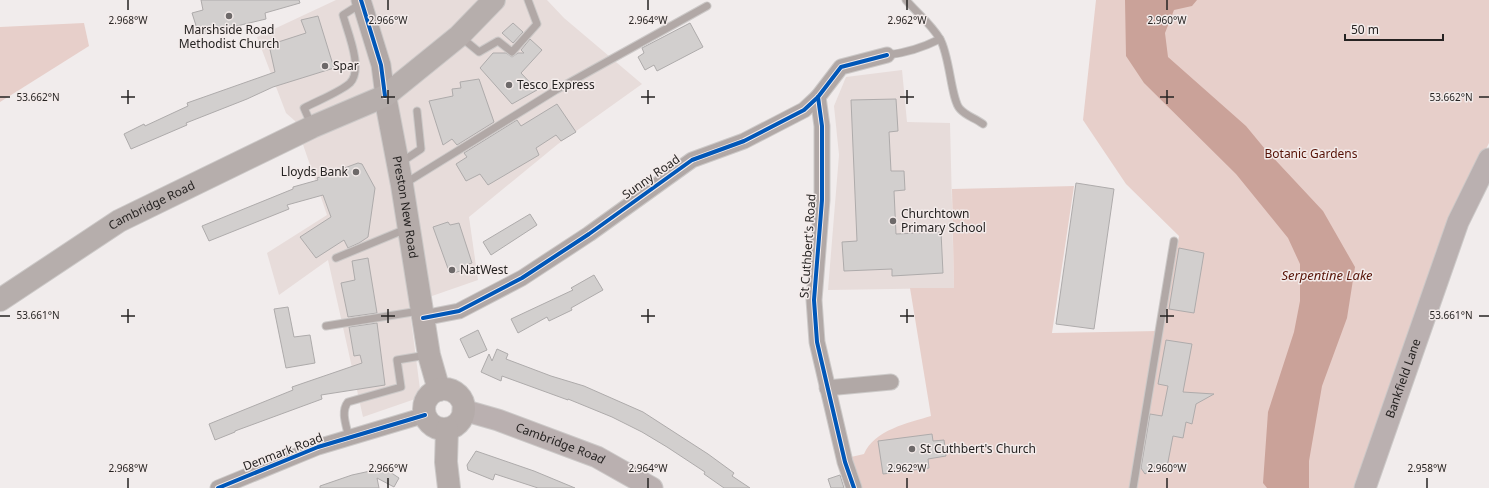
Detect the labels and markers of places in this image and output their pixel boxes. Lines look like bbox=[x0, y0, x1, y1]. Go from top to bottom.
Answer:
marker: Marshside Road Methodist Church bbox=[224, 11, 234, 21]
place label: Marshside Road Methodist Church bbox=[179, 21, 279, 52]
place label: Spar bbox=[333, 57, 359, 74]
marker: Spar bbox=[320, 61, 330, 71]
place label: Tesco Express bbox=[517, 76, 595, 93]
marker: Tesco Express bbox=[504, 80, 514, 90]
place label: Lloyds Bank bbox=[281, 163, 349, 180]
marker: Lloyds Bank bbox=[351, 167, 361, 177]
place label: Churchtown Primary School bbox=[901, 205, 986, 236]
marker: Churchtown Primary School bbox=[888, 216, 898, 226]
place label: NatWest bbox=[460, 261, 509, 278]
marker: NatWest bbox=[447, 265, 457, 275]
place label: St Cuthbert's Church bbox=[920, 440, 1036, 457]
marker: St Cuthbert's Church bbox=[907, 444, 917, 454]

